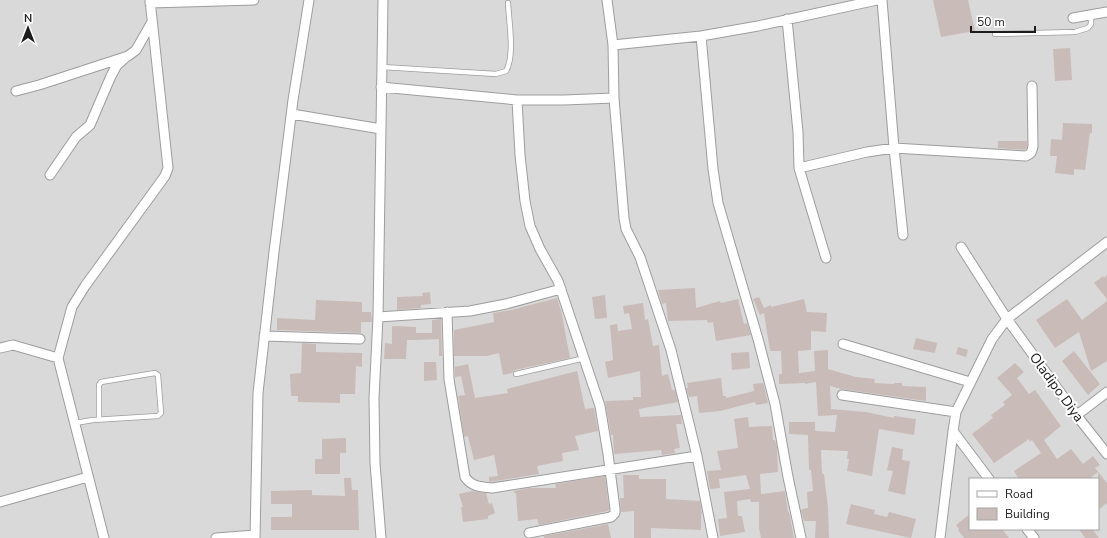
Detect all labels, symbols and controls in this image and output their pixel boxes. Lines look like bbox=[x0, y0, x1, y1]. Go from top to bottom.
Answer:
north arrow bbox=[8, 8, 48, 48]
scale bar bbox=[971, 8, 1035, 34]
text: N bbox=[24, 11, 32, 26]
text: 50 m bbox=[977, 14, 1005, 30]
street label: Oladipo Diya bbox=[1025, 349, 1088, 426]
legend bbox=[969, 478, 1099, 530]
text: Road bbox=[1005, 486, 1033, 502]
text: Building bbox=[1005, 506, 1050, 522]

